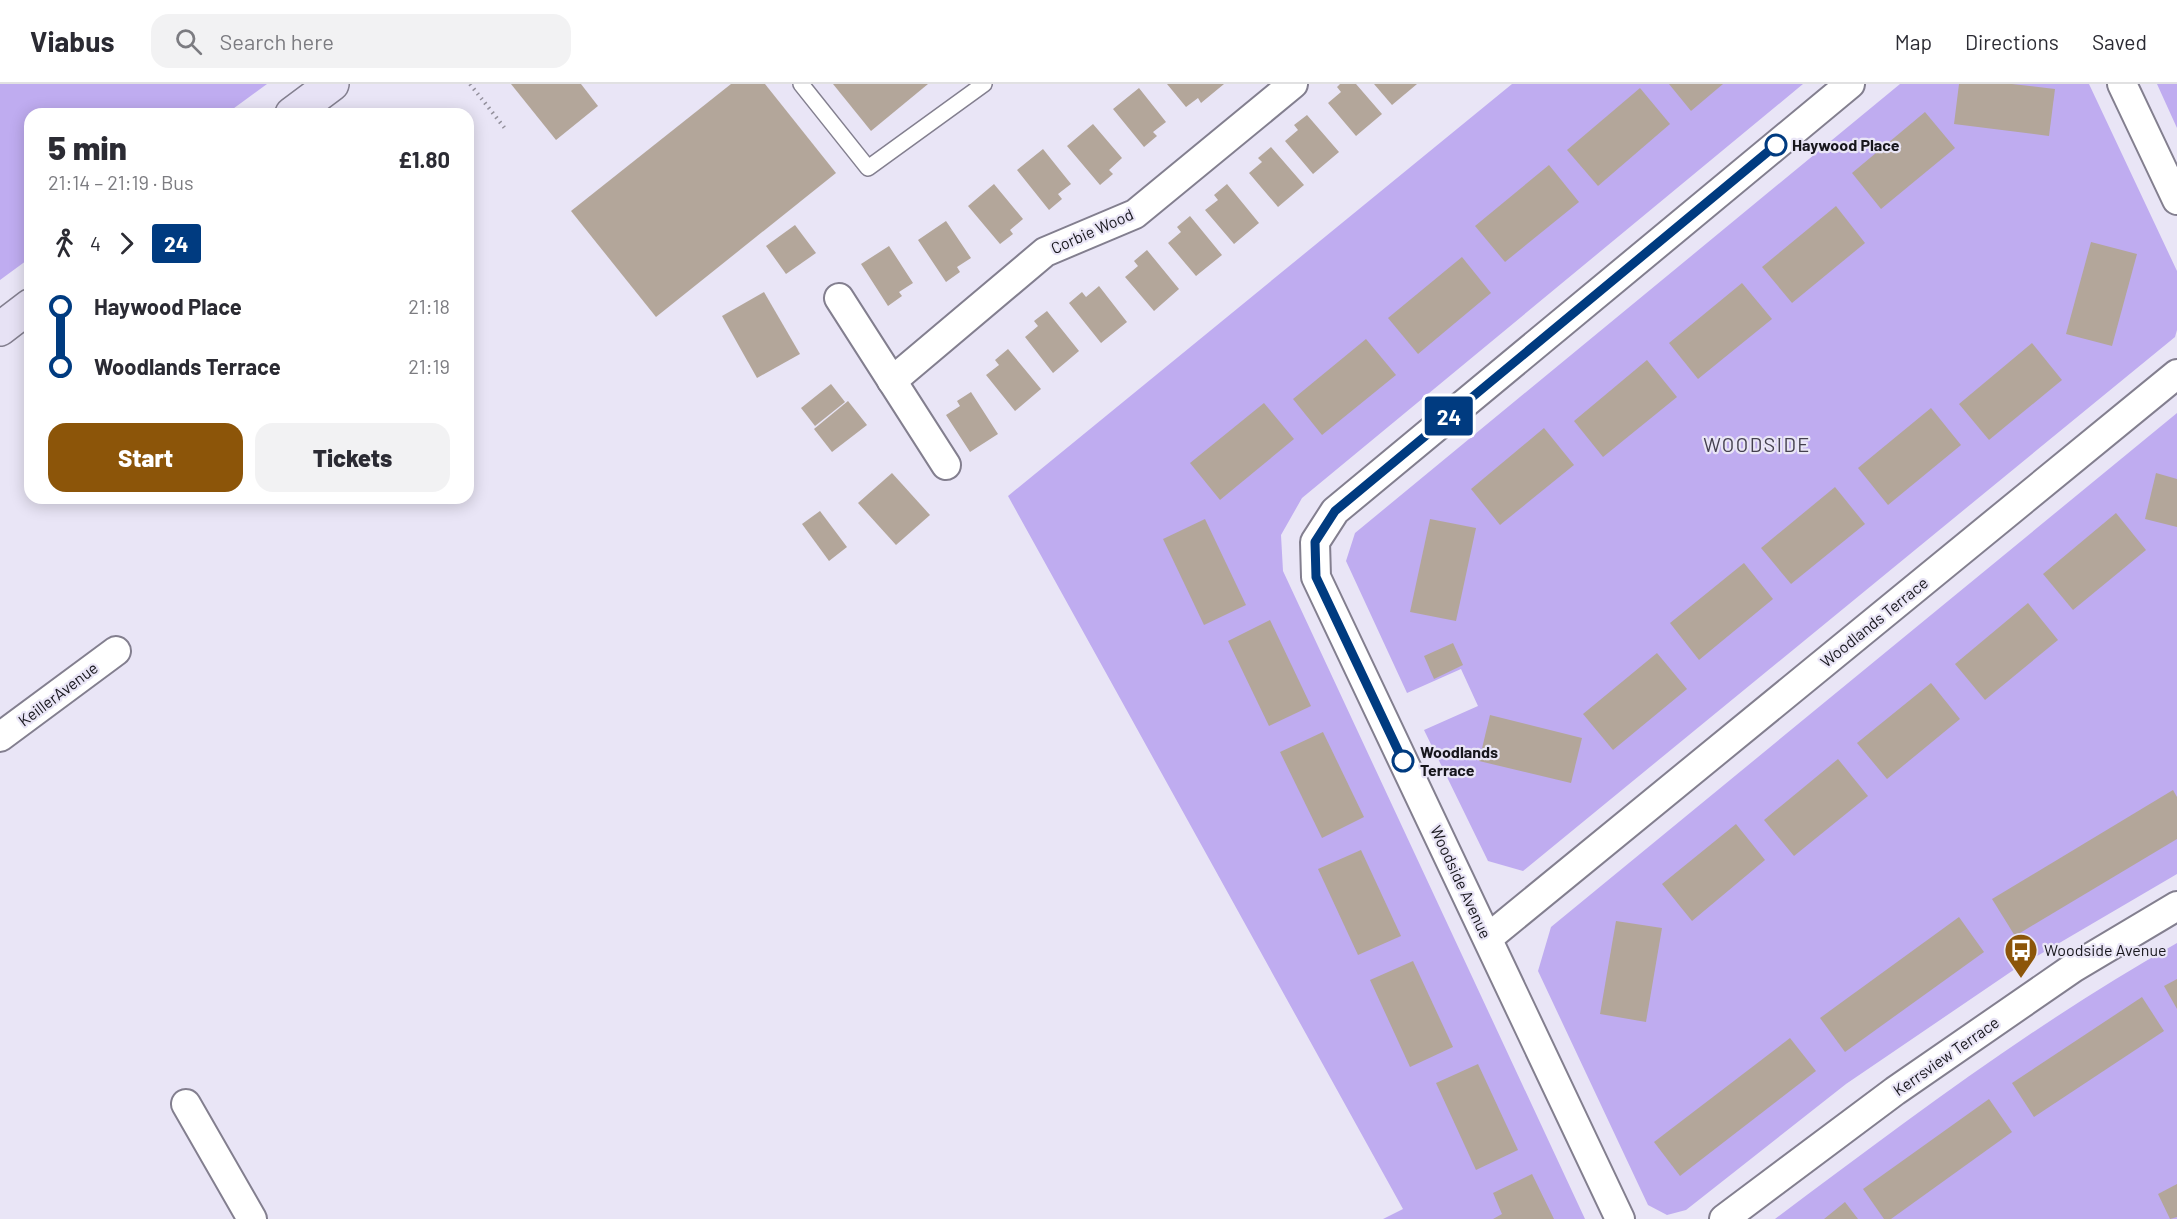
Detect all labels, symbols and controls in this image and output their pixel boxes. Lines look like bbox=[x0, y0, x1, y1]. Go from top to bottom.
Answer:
search box bbox=[151, 14, 571, 68]
text: Viabus bbox=[30, 24, 115, 58]
icon: search bbox=[172, 25, 205, 58]
text: Search here bbox=[220, 28, 334, 54]
text: Map bbox=[1895, 29, 1932, 54]
text: Directions bbox=[1965, 29, 2059, 54]
text: Saved bbox=[2092, 29, 2147, 54]
text: 5 min bbox=[48, 127, 127, 167]
marker: Haywood Place bbox=[1765, 134, 1787, 156]
place label: Haywood Place bbox=[1792, 135, 1900, 154]
text: £1.80 bbox=[398, 146, 450, 172]
text: 21:14 – 21:19 · Bus bbox=[48, 170, 194, 194]
street label: Corbie Wood bbox=[1048, 204, 1136, 257]
icon: walk bbox=[48, 227, 81, 260]
icon: forward bbox=[110, 227, 143, 260]
text: 4 bbox=[90, 231, 101, 255]
text: 24 bbox=[164, 231, 189, 256]
text: Haywood Place bbox=[94, 293, 242, 319]
text: 21:18 bbox=[408, 294, 450, 318]
text: Woodlands Terrace bbox=[94, 353, 281, 379]
text: 21:19 bbox=[408, 354, 450, 378]
line badge: 24 bbox=[1422, 396, 1476, 436]
text: 24 bbox=[1437, 404, 1461, 429]
button: Start bbox=[48, 423, 243, 492]
button: Tickets bbox=[255, 423, 450, 492]
district label: WOODSIDE bbox=[1703, 432, 1811, 456]
street label: Woodlands Terrace bbox=[1816, 573, 1931, 671]
street label: KeillerAvenue bbox=[14, 658, 101, 730]
place label: Woodlands Terrace bbox=[1420, 742, 1498, 779]
marker: Woodlands Terrace bbox=[1392, 750, 1414, 772]
street label: Woodside Avenue bbox=[1427, 822, 1496, 941]
bus stop icon: Woodside Avenue bbox=[2003, 932, 2039, 979]
place label: Woodside Avenue bbox=[2044, 940, 2167, 959]
street label: Kerrsview Terrace bbox=[1889, 1012, 2002, 1099]

